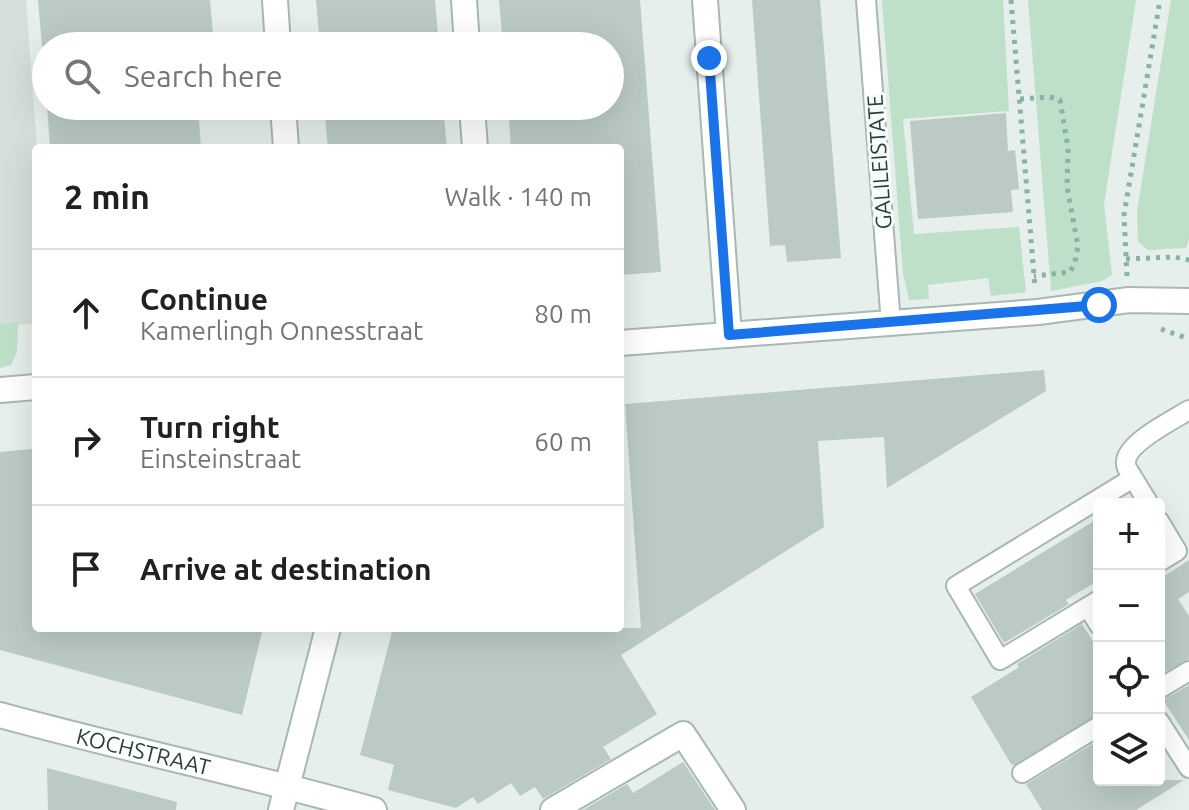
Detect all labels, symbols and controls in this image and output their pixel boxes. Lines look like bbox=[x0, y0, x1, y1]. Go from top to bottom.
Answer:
search box bbox=[32, 32, 624, 120]
route end bbox=[691, 40, 727, 76]
icon: search bbox=[60, 54, 104, 98]
text: Search here bbox=[124, 59, 283, 93]
street label: GALILEISTATE bbox=[861, 94, 896, 230]
text: 2 min bbox=[64, 177, 150, 215]
text: Walk · 140 m bbox=[444, 182, 592, 211]
text: Continue bbox=[140, 282, 268, 316]
route start bbox=[1081, 287, 1117, 323]
icon: ahead bbox=[64, 291, 108, 335]
text: 80 m bbox=[534, 299, 592, 328]
text: Kamerlingh Onnesstraat bbox=[140, 316, 423, 345]
text: Turn right bbox=[140, 410, 280, 444]
icon: right bbox=[64, 419, 108, 463]
text: 60 m bbox=[534, 427, 592, 456]
text: Einsteinstraat bbox=[140, 444, 301, 473]
map controls bbox=[1093, 498, 1165, 786]
button: + bbox=[1093, 498, 1165, 570]
icon: arrive bbox=[64, 547, 108, 591]
text: Arrive at destination bbox=[140, 552, 432, 586]
button: − bbox=[1093, 570, 1165, 642]
button: locate bbox=[1093, 642, 1165, 714]
button: layers bbox=[1093, 714, 1165, 786]
street label: KOCHSTRAAT bbox=[74, 723, 213, 779]

